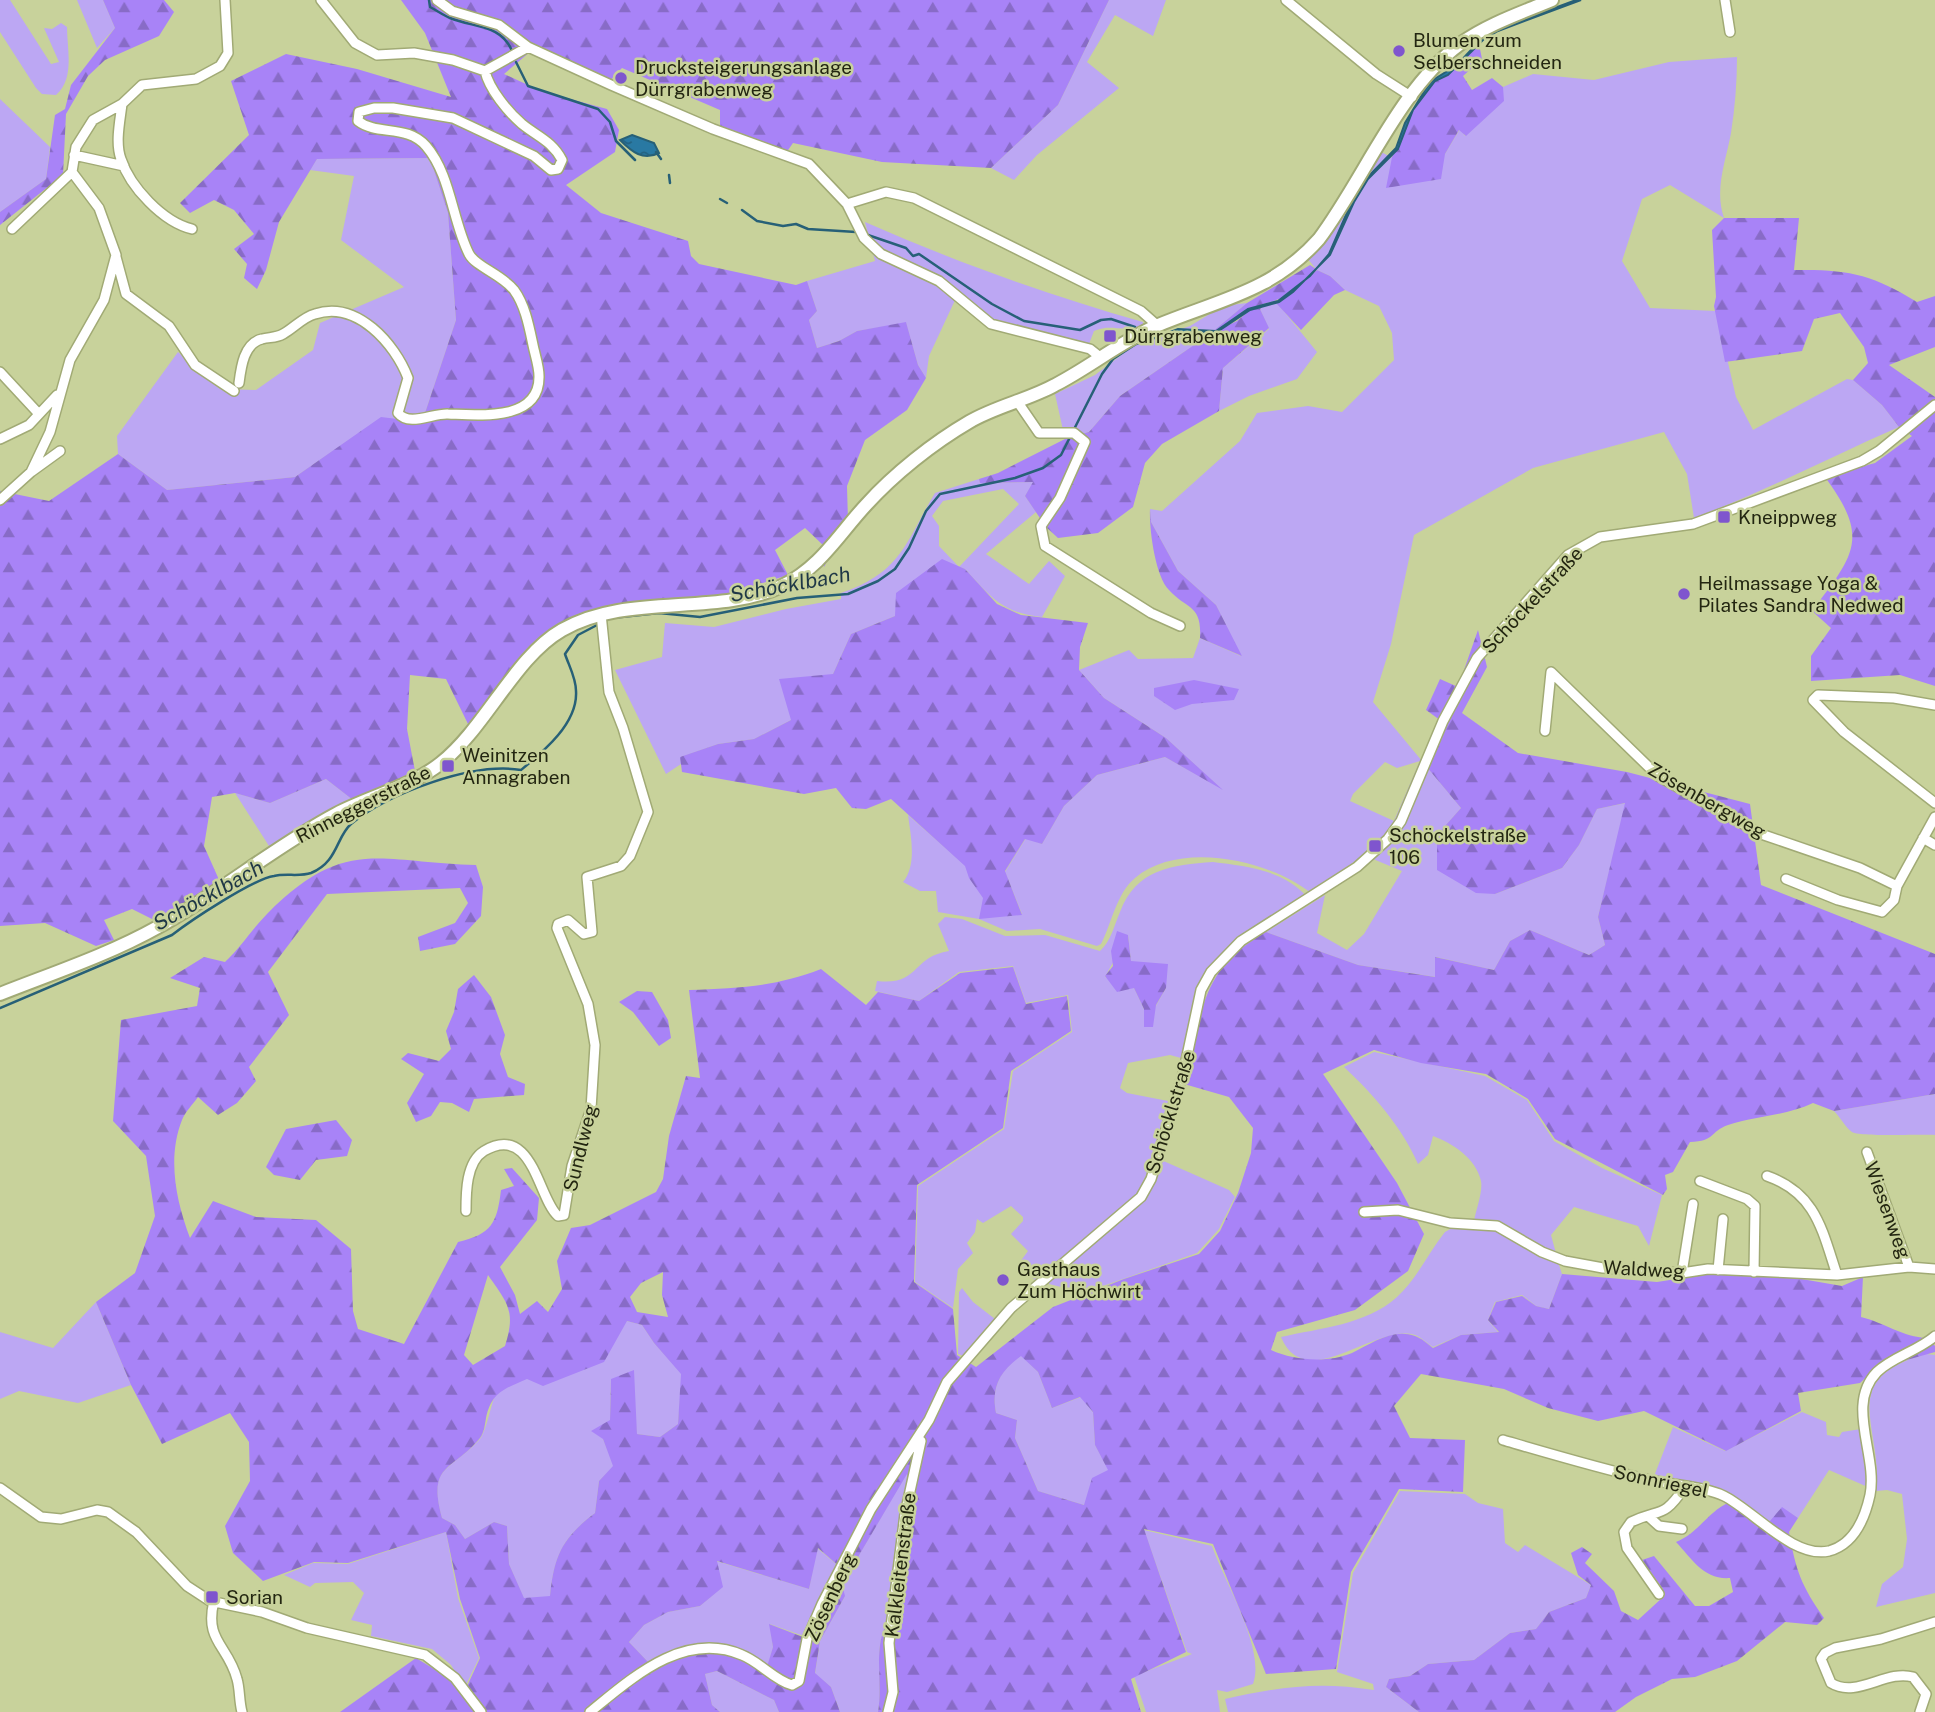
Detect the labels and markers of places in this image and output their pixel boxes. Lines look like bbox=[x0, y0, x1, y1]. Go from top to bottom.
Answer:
place label: Blumen zum Selberschneiden bbox=[1413, 29, 1562, 73]
marker: Blumen zum Selberschneiden bbox=[1391, 43, 1407, 59]
place label: Drucksteigerungsanlage Dürrgrabenweg bbox=[635, 56, 852, 100]
marker: Drucksteigerungsanlage Dürrgrabenweg bbox=[613, 70, 629, 86]
place label: Dürrgrabenweg bbox=[1124, 325, 1262, 347]
marker: Dürrgrabenweg bbox=[1102, 328, 1118, 344]
place label: Kneippweg bbox=[1738, 506, 1837, 528]
marker: Kneippweg bbox=[1716, 509, 1732, 525]
place label: Heilmassage Yoga & Pilates Sandra Nedwed bbox=[1698, 572, 1904, 616]
marker: Heilmassage Yoga & Pilates Sandra Nedwed bbox=[1676, 586, 1692, 602]
place label: Weinitzen Annagraben bbox=[462, 744, 570, 788]
marker: Weinitzen Annagraben bbox=[440, 758, 456, 774]
place label: Schöckelstraße 106 bbox=[1389, 824, 1527, 868]
marker: Schöckelstraße 106 bbox=[1367, 838, 1383, 854]
place label: Gasthaus Zum Höchwirt bbox=[1017, 1258, 1141, 1302]
marker: Gasthaus Zum Höchwirt bbox=[995, 1272, 1011, 1288]
place label: Sorian bbox=[226, 1586, 283, 1608]
marker: Sorian bbox=[204, 1589, 220, 1605]

